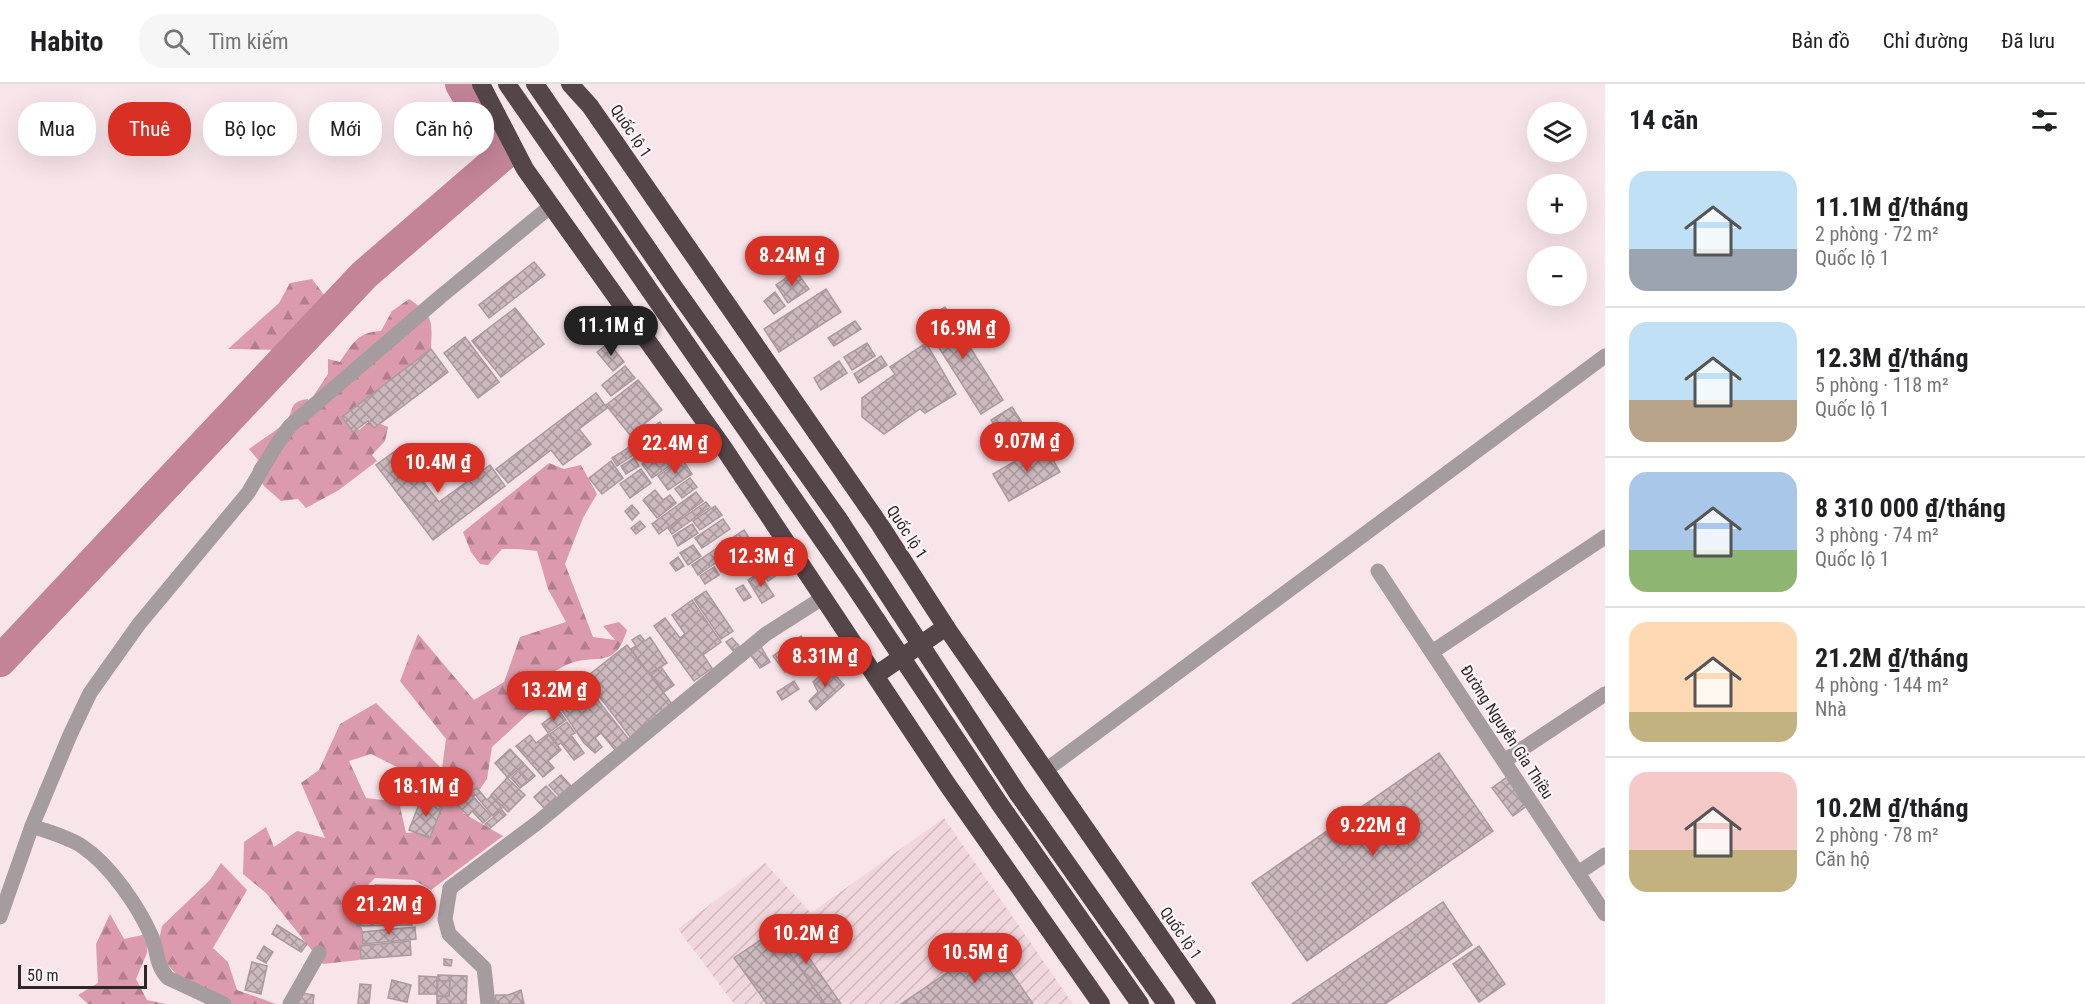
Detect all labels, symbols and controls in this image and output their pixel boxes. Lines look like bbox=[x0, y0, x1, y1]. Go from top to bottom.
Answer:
search box bbox=[139, 14, 559, 68]
text: Habito bbox=[30, 25, 103, 58]
icon: search bbox=[160, 25, 193, 58]
text: Tìm kiếm bbox=[208, 29, 289, 54]
text: Bản đồ bbox=[1792, 29, 1850, 53]
text: Chỉ đường bbox=[1883, 29, 1968, 53]
text: Đã lưu bbox=[2001, 29, 2055, 53]
street label: Quốc lộ 1 bbox=[606, 101, 656, 161]
chip: Mua bbox=[18, 102, 96, 156]
chip: Thuê bbox=[108, 102, 191, 156]
chip: Bộ lọc bbox=[203, 102, 297, 156]
chip: Mới bbox=[309, 102, 382, 156]
chip: Căn hộ bbox=[394, 102, 494, 156]
map controls bbox=[1527, 102, 1587, 306]
button: layers bbox=[1527, 102, 1587, 162]
icon: filters bbox=[2028, 104, 2061, 137]
text: 14 căn bbox=[1629, 105, 1698, 135]
button: + bbox=[1527, 174, 1587, 234]
text: 11.1M ₫/tháng bbox=[1815, 192, 1969, 222]
icon: home bbox=[1677, 195, 1749, 267]
text: 2 phòng · 72 m² bbox=[1815, 222, 1939, 246]
pin: 8.24M ₫ bbox=[737, 236, 847, 287]
text: 8.24M ₫ bbox=[759, 243, 825, 267]
button: − bbox=[1527, 246, 1587, 306]
text: Quốc lộ 1 bbox=[1815, 246, 1890, 270]
pin: 11.1M ₫ bbox=[556, 306, 666, 357]
pin: 16.9M ₫ bbox=[908, 309, 1018, 360]
text: 11.1M ₫ bbox=[578, 313, 644, 337]
text: 16.9M ₫ bbox=[930, 316, 996, 340]
text: 12.3M ₫/tháng bbox=[1815, 343, 1969, 373]
icon: home bbox=[1677, 346, 1749, 418]
text: 5 phòng · 118 m² bbox=[1815, 373, 1949, 397]
text: Quốc lộ 1 bbox=[1815, 397, 1890, 421]
pin: 9.07M ₫ bbox=[972, 422, 1082, 473]
pin: 22.4M ₫ bbox=[620, 424, 730, 475]
text: 9.07M ₫ bbox=[994, 429, 1060, 453]
text: 22.4M ₫ bbox=[642, 431, 708, 455]
pin: 10.4M ₫ bbox=[383, 443, 493, 494]
text: 10.4M ₫ bbox=[405, 450, 471, 474]
text: 8 310 000 ₫/tháng bbox=[1815, 493, 2006, 523]
icon: home bbox=[1677, 496, 1749, 568]
street label: Quốc lộ 1 bbox=[883, 502, 931, 562]
text: 3 phòng · 74 m² bbox=[1815, 523, 1939, 547]
pin: 12.3M ₫ bbox=[706, 537, 816, 588]
text: 12.3M ₫ bbox=[728, 544, 794, 568]
text: Quốc lộ 1 bbox=[1815, 547, 1890, 571]
pin: 8.31M ₫ bbox=[770, 637, 880, 688]
text: 21.2M ₫/tháng bbox=[1815, 643, 1969, 673]
text: 8.31M ₫ bbox=[792, 644, 858, 668]
icon: home bbox=[1677, 646, 1749, 718]
street label: Đường Nguyễn Gia Thiều bbox=[1457, 662, 1557, 802]
pin: 13.2M ₫ bbox=[499, 671, 609, 722]
text: 4 phòng · 144 m² bbox=[1815, 673, 1949, 697]
text: 13.2M ₫ bbox=[521, 678, 587, 702]
text: Nhà bbox=[1815, 697, 1847, 721]
pin: 18.1M ₫ bbox=[371, 767, 481, 818]
text: 18.1M ₫ bbox=[393, 774, 459, 798]
text: 10.2M ₫/tháng bbox=[1815, 793, 1969, 823]
icon: home bbox=[1677, 796, 1749, 868]
pin: 9.22M ₫ bbox=[1318, 806, 1428, 857]
text: 9.22M ₫ bbox=[1340, 813, 1406, 837]
text: 2 phòng · 78 m² bbox=[1815, 823, 1939, 847]
text: Căn hộ bbox=[1815, 847, 1870, 871]
pin: 21.2M ₫ bbox=[334, 885, 444, 936]
text: 21.2M ₫ bbox=[356, 892, 422, 916]
street label: Quốc lộ 1 bbox=[1156, 903, 1206, 963]
pin: 10.2M ₫ bbox=[751, 914, 861, 965]
text: 10.2M ₫ bbox=[773, 921, 839, 945]
pin: 10.5M ₫ bbox=[920, 933, 1030, 984]
text: 10.5M ₫ bbox=[942, 940, 1008, 964]
scale bar bbox=[18, 962, 147, 990]
text: 50 m bbox=[27, 966, 59, 985]

